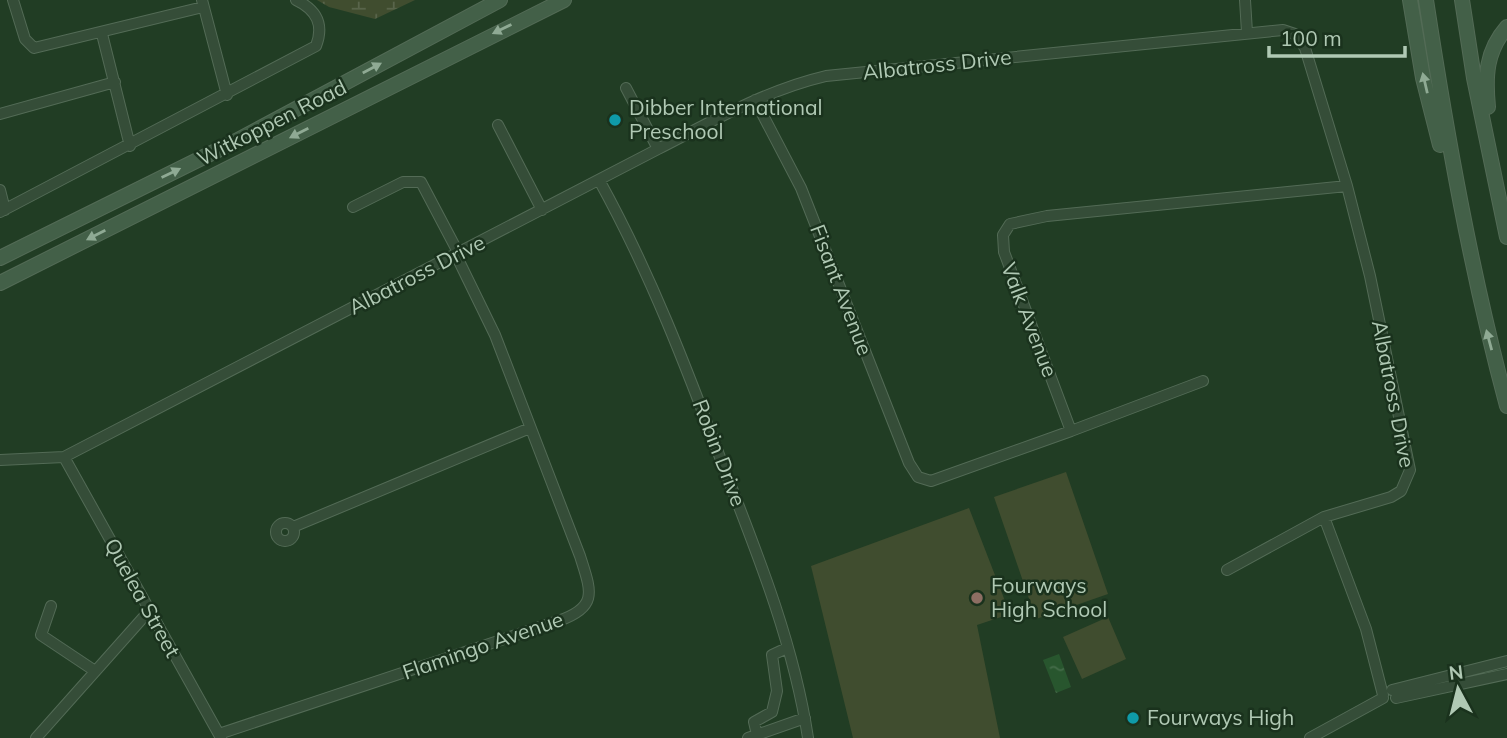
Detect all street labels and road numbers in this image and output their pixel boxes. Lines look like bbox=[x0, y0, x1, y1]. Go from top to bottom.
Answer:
street label: Albatross Drive bbox=[861, 43, 1013, 85]
street label: Witkoppen Road bbox=[193, 73, 351, 171]
street label: Fisant Avenue bbox=[805, 221, 879, 359]
street label: Albatross Drive bbox=[344, 229, 489, 320]
street label: Valk Avenue bbox=[996, 259, 1064, 381]
street label: Albatross Drive bbox=[1367, 318, 1421, 470]
street label: Robin Drive bbox=[688, 396, 752, 510]
street label: Quelea Street bbox=[99, 533, 186, 662]
street label: Flamingo Avenue bbox=[399, 605, 567, 685]

